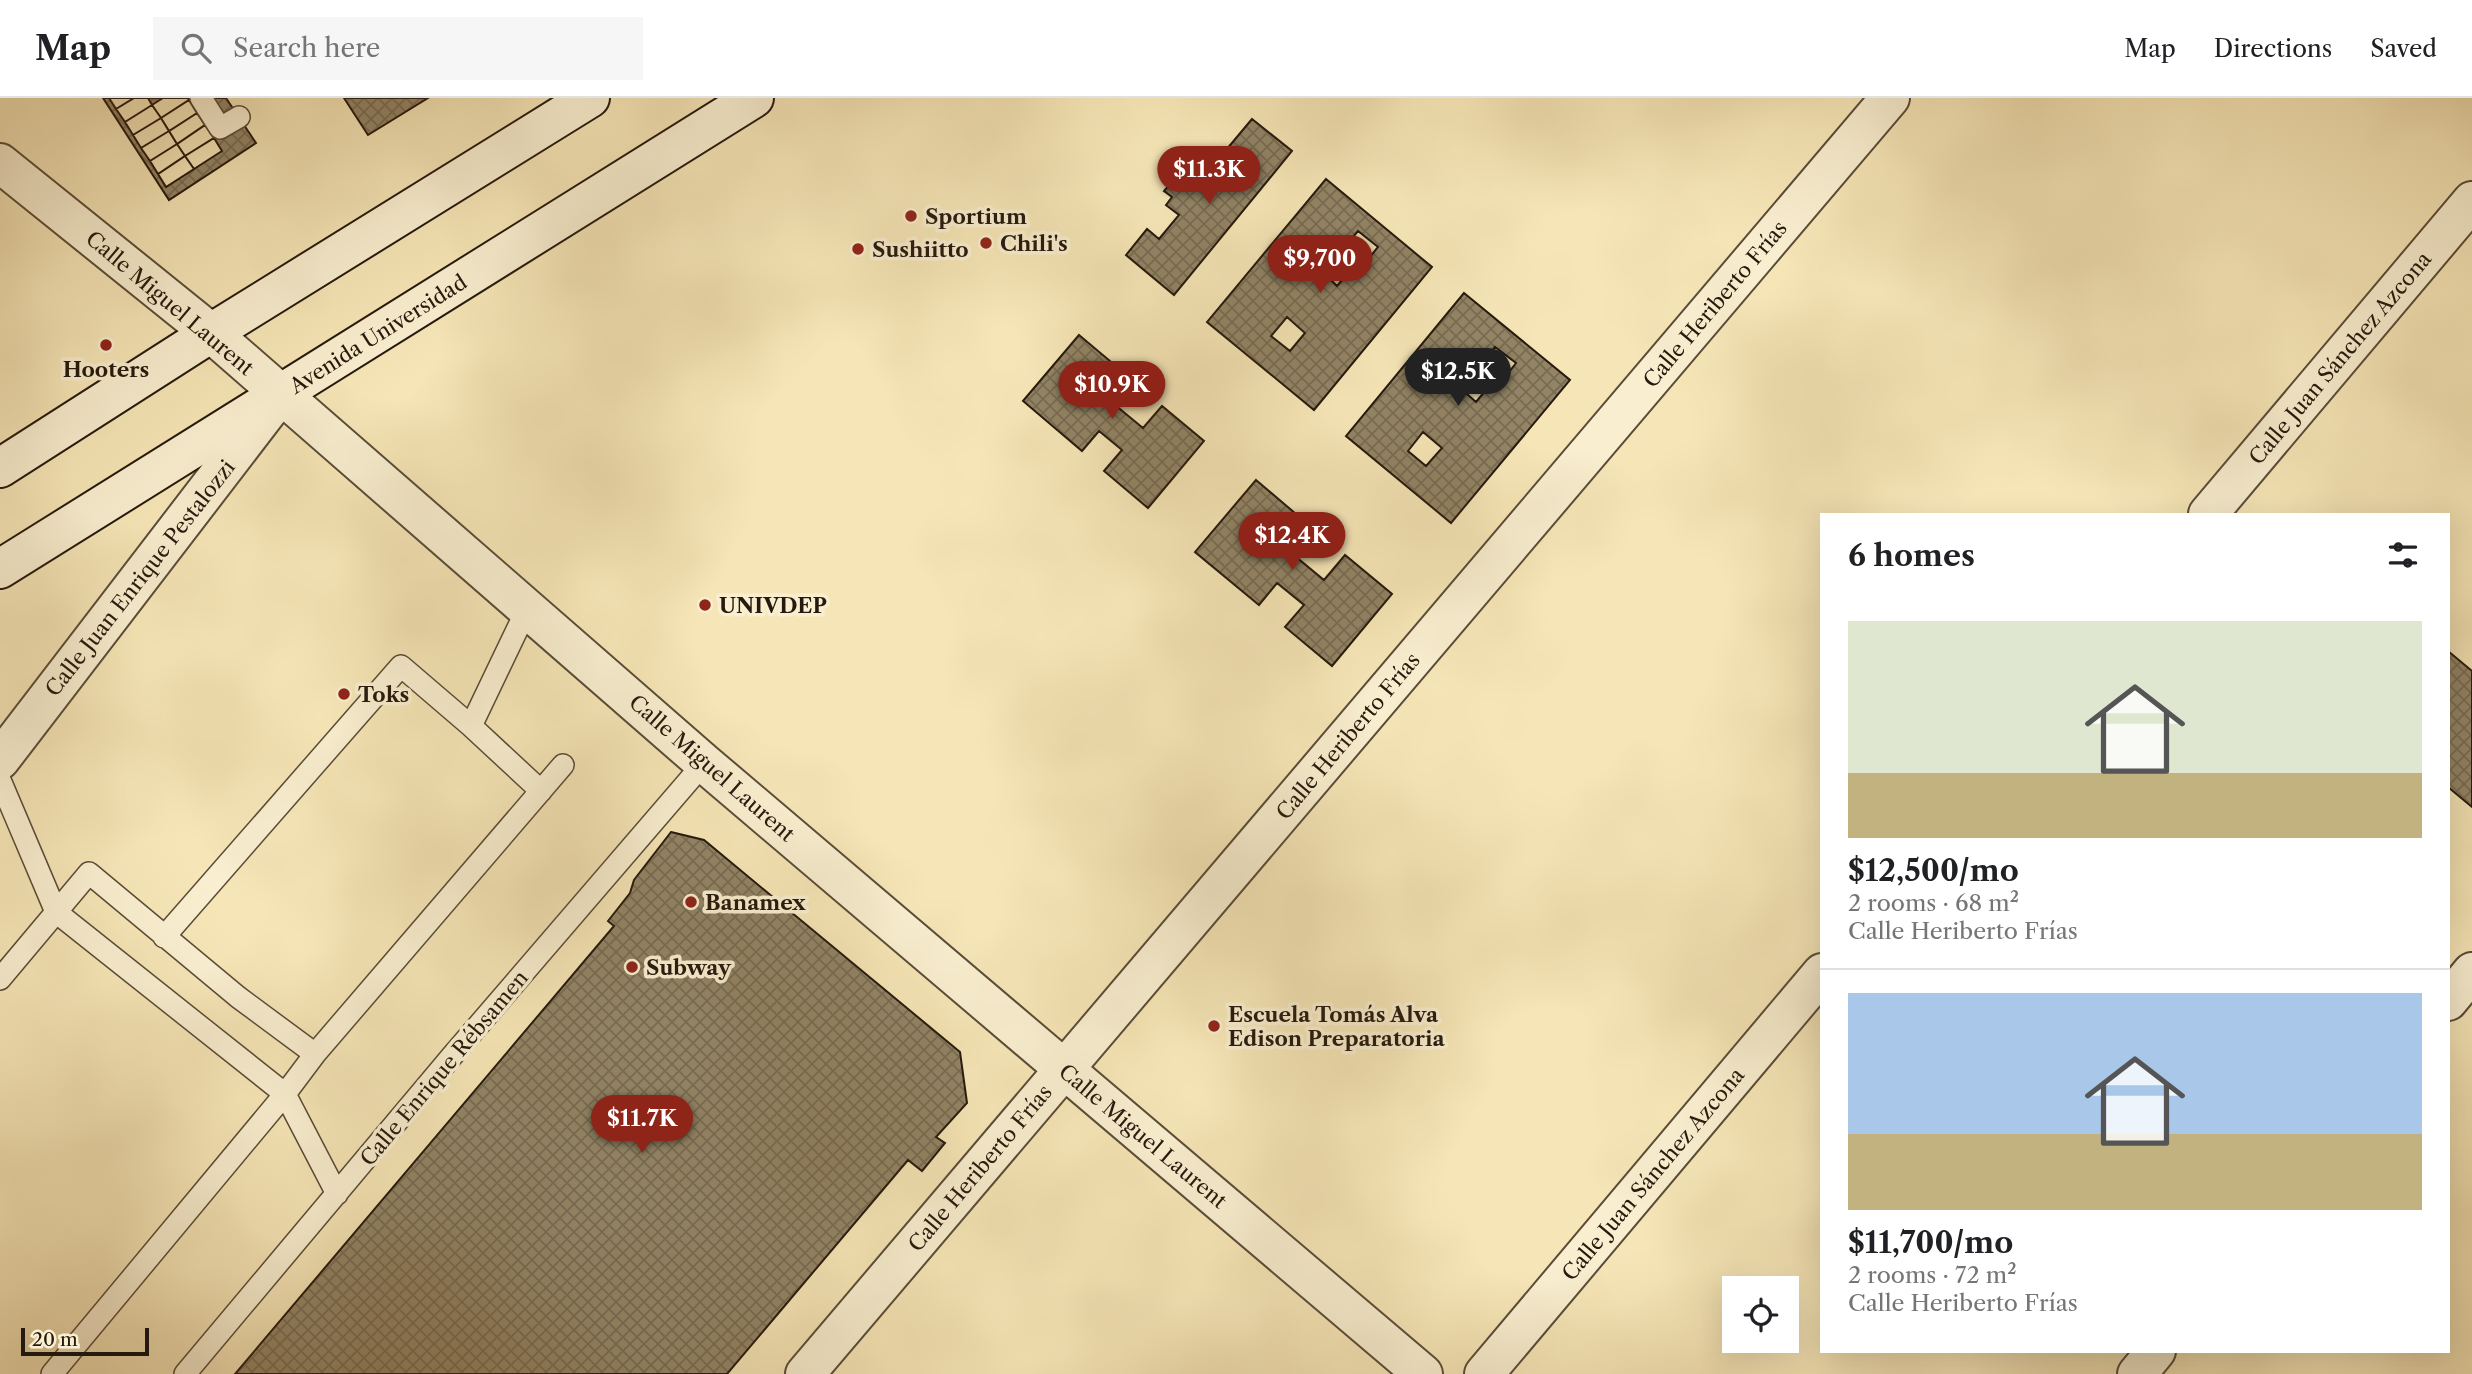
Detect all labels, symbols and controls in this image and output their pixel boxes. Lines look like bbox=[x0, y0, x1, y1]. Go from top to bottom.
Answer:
search box bbox=[153, 17, 643, 80]
text: Map bbox=[35, 28, 111, 69]
icon: search bbox=[177, 29, 215, 67]
text: Search here bbox=[233, 32, 380, 64]
text: Map bbox=[2124, 34, 2176, 63]
text: Directions bbox=[2214, 34, 2332, 63]
text: Saved bbox=[2370, 34, 2437, 63]
pin: $11.3K bbox=[1152, 146, 1266, 206]
text: $11.3K bbox=[1173, 155, 1245, 183]
place label: Sportium bbox=[925, 204, 1027, 229]
marker: Sportium bbox=[903, 208, 919, 224]
street label: Calle Heriberto Frías bbox=[1638, 216, 1792, 392]
street label: Calle Miguel Laurent bbox=[81, 226, 259, 381]
place label: Chili's bbox=[1000, 231, 1068, 256]
marker: Chili's bbox=[978, 235, 994, 251]
pin: $9,700 bbox=[1263, 236, 1377, 295]
place label: Sushiitto bbox=[872, 237, 969, 262]
marker: Sushiitto bbox=[850, 241, 866, 257]
text: $9,700 bbox=[1284, 244, 1356, 272]
street label: Calle Juan Sánchez Azcona bbox=[2244, 246, 2437, 469]
street label: Avenida Universidad bbox=[284, 269, 471, 399]
marker: Hooters bbox=[98, 337, 114, 353]
pin: $12.5K bbox=[1401, 348, 1515, 408]
place label: Hooters bbox=[63, 357, 149, 382]
text: $12.5K bbox=[1421, 357, 1495, 385]
pin: $10.9K bbox=[1055, 362, 1169, 421]
text: $10.9K bbox=[1074, 370, 1150, 398]
street label: Calle Juan Enrique Pestalozzi bbox=[40, 455, 240, 701]
pin: $12.4K bbox=[1235, 512, 1349, 572]
text: $12.4K bbox=[1254, 521, 1330, 549]
icon: filters bbox=[2384, 536, 2422, 574]
text: 6 homes bbox=[1848, 537, 1975, 574]
place label: UNIVDEP bbox=[719, 593, 827, 618]
marker: UNIVDEP bbox=[697, 597, 713, 613]
street label: Calle Heriberto Frías bbox=[1271, 648, 1425, 824]
icon: home bbox=[2072, 666, 2198, 792]
place label: Toks bbox=[358, 682, 409, 707]
marker: Toks bbox=[336, 686, 352, 702]
street label: Calle Miguel Laurent bbox=[624, 689, 800, 847]
text: $12,500/mo bbox=[1848, 852, 2019, 889]
text: 2 rooms · 68 m² bbox=[1848, 889, 2019, 917]
place label: Banamex bbox=[705, 890, 806, 915]
marker: Banamex bbox=[683, 894, 699, 910]
text: Calle Heriberto Frías bbox=[1848, 917, 2078, 945]
place label: Subway bbox=[646, 955, 732, 980]
marker: Subway bbox=[624, 959, 640, 975]
street label: Calle Enrique Rébsamen bbox=[355, 965, 533, 1171]
place label: Escuela Tomás Alva Edison Preparatoria bbox=[1228, 1002, 1445, 1051]
marker: Escuela Tomás Alva Edison Preparatoria bbox=[1206, 1018, 1222, 1034]
icon: home bbox=[2072, 1038, 2198, 1164]
street label: Calle Miguel Laurent bbox=[1054, 1059, 1232, 1214]
street label: Calle Juan Sánchez Azcona bbox=[1557, 1062, 1750, 1285]
street label: Calle Heriberto Frías bbox=[903, 1080, 1057, 1256]
pin: $11.7K bbox=[585, 1096, 699, 1155]
text: $11.7K bbox=[607, 1104, 677, 1132]
text: $11,700/mo bbox=[1848, 1224, 2013, 1261]
text: 2 rooms · 72 m² bbox=[1848, 1261, 2017, 1289]
map controls bbox=[1722, 1276, 1799, 1353]
button: locate bbox=[1722, 1276, 1799, 1353]
text: Calle Heriberto Frías bbox=[1848, 1289, 2078, 1317]
scale bar bbox=[21, 1325, 149, 1357]
text: 20 m bbox=[32, 1328, 78, 1351]

